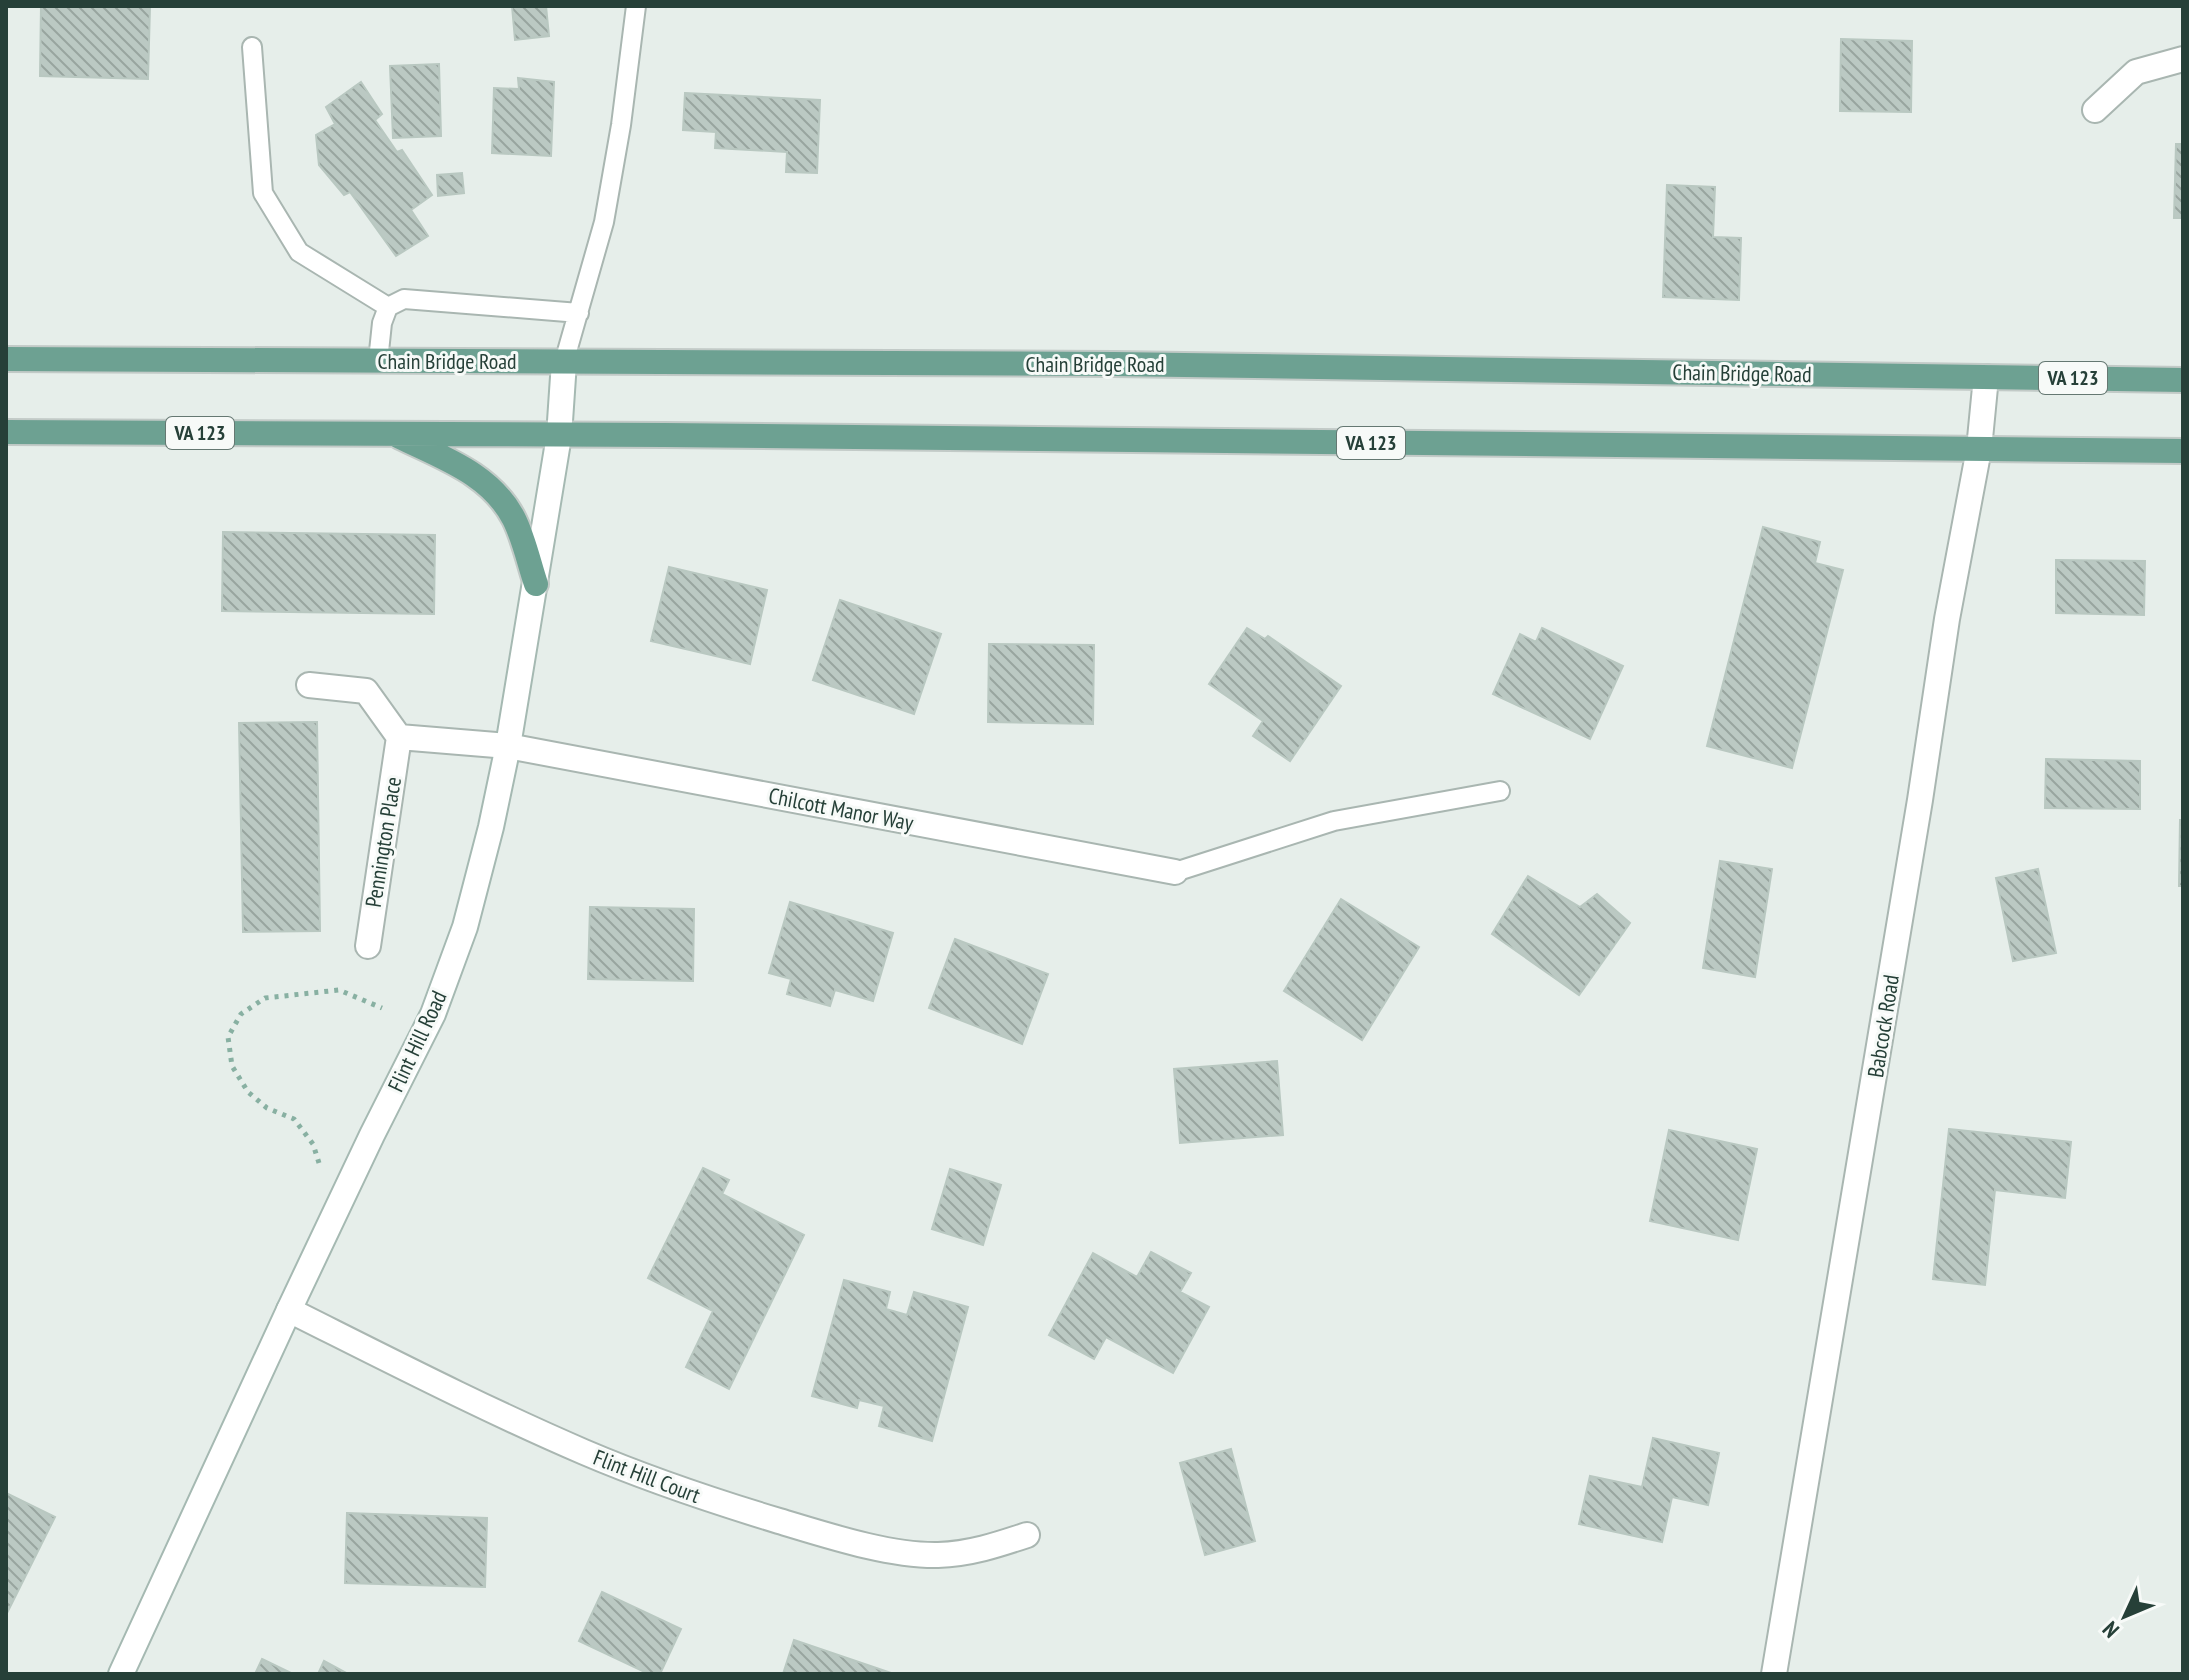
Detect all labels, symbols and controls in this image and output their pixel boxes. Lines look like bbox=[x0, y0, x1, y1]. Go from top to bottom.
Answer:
street label: Chain Bridge Road bbox=[377, 347, 517, 375]
street label: Chain Bridge Road bbox=[1025, 350, 1165, 378]
street label: Chain Bridge Road bbox=[1672, 358, 1812, 388]
road number: VA 123 bbox=[2039, 362, 2107, 394]
road number: VA 123 bbox=[166, 417, 234, 449]
road number: VA 123 bbox=[1337, 427, 1405, 459]
street label: Pennington Place bbox=[359, 775, 407, 909]
street label: Chilcott Manor Way bbox=[766, 781, 916, 837]
street label: Babcock Road bbox=[1861, 973, 1905, 1079]
street label: Flint Hill Road bbox=[381, 986, 453, 1096]
street label: Flint Hill Court bbox=[590, 1443, 704, 1509]
north arrow bbox=[2085, 1576, 2165, 1656]
text: N bbox=[2096, 1616, 2125, 1644]

